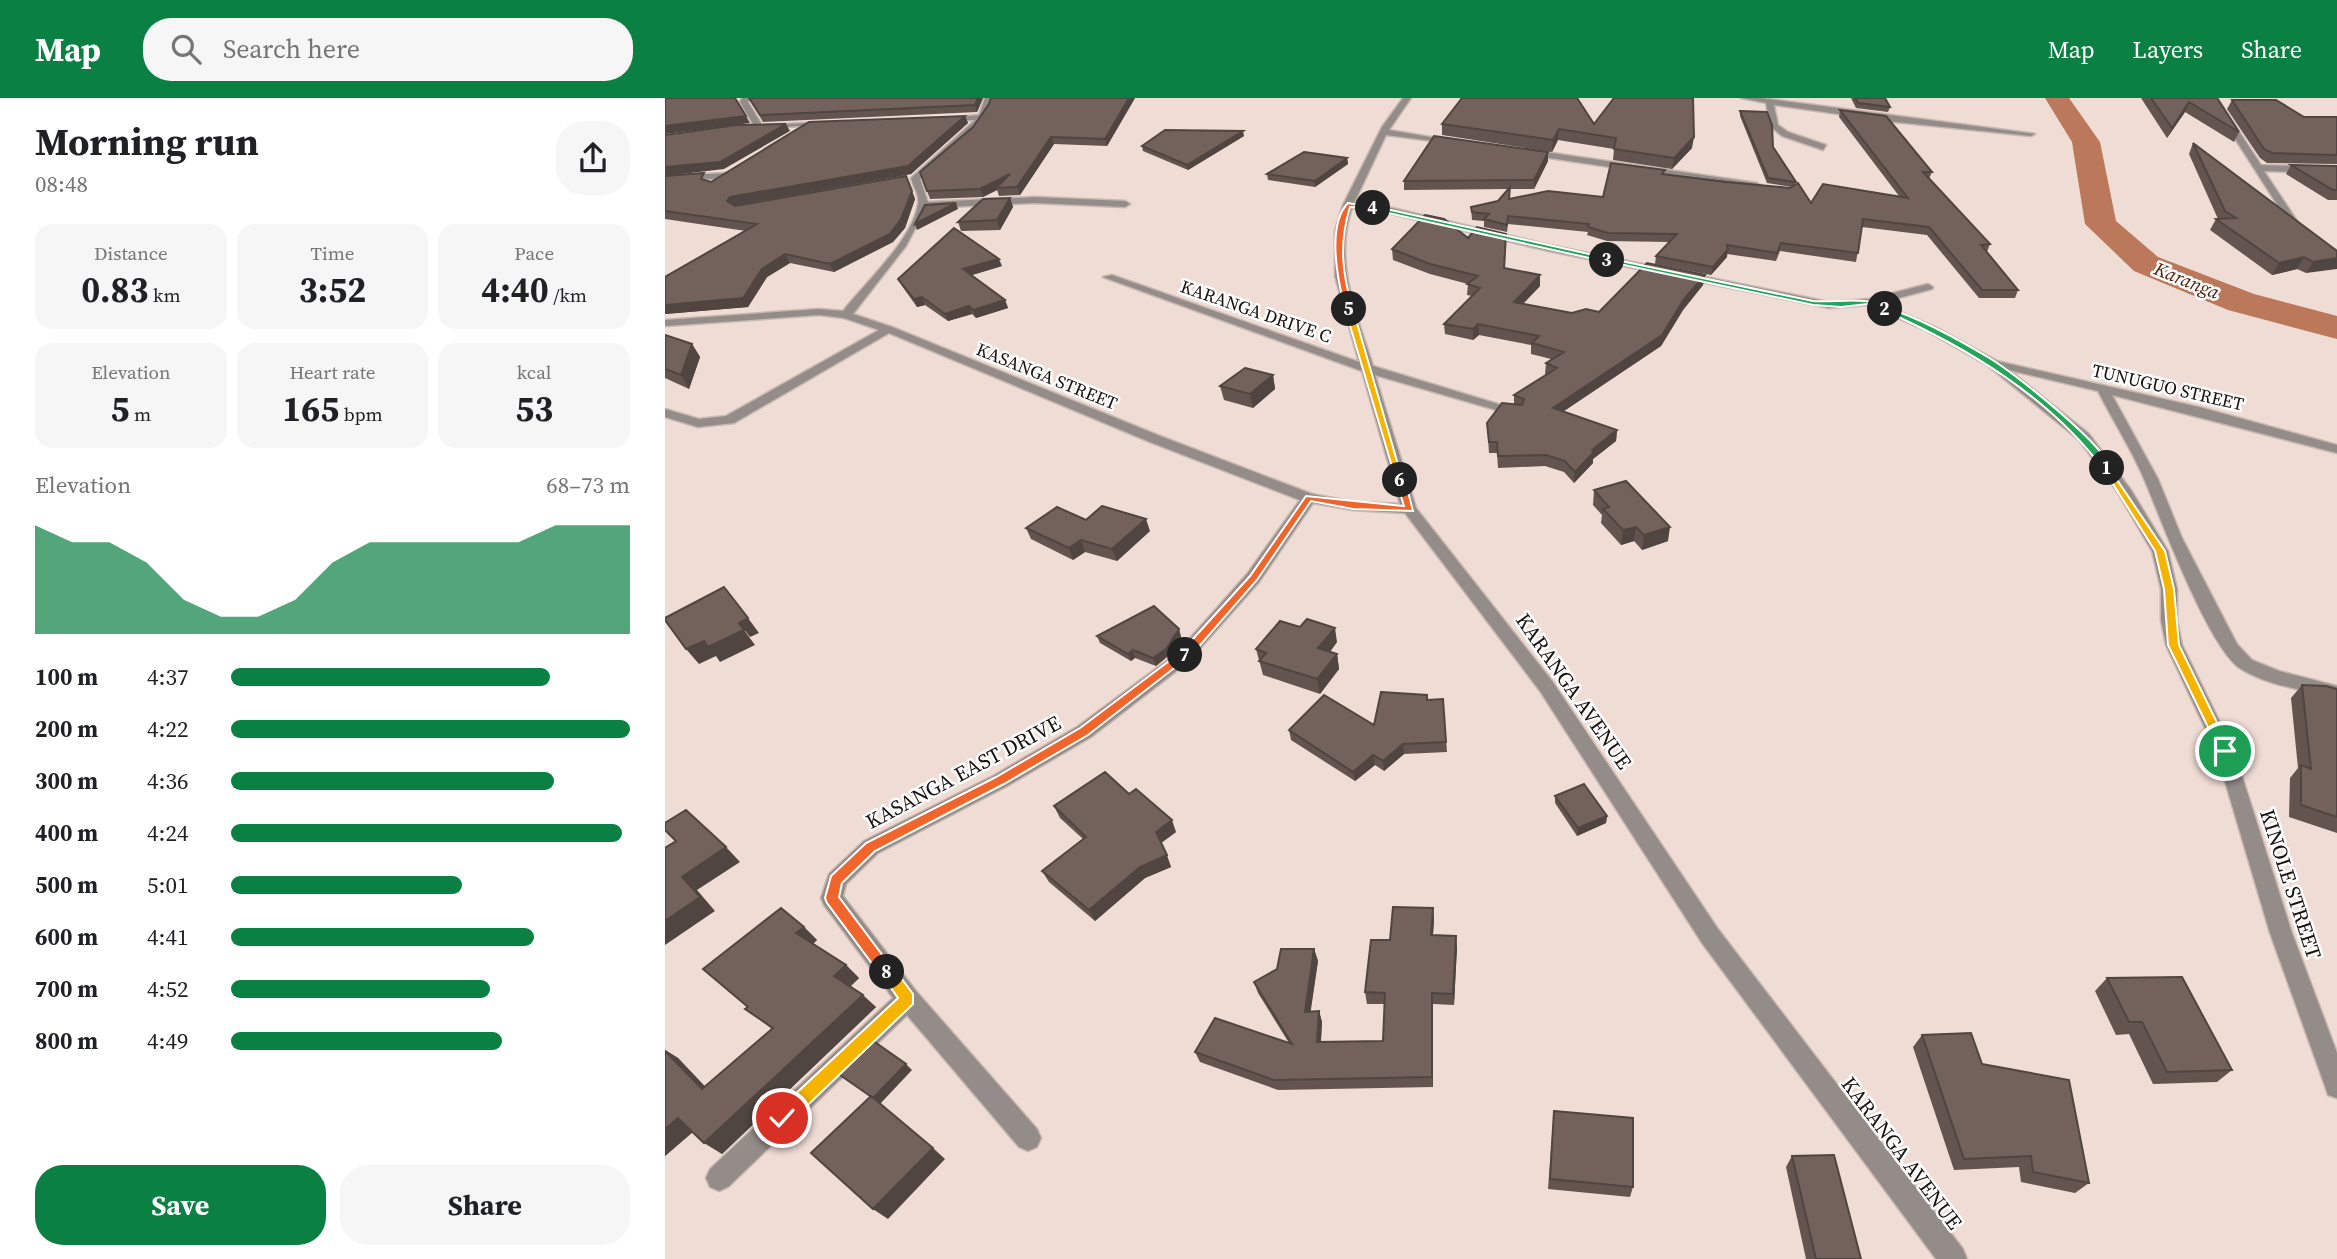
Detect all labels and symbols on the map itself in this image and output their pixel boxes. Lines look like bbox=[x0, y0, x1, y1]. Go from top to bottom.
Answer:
pin: 4 bbox=[1355, 190, 1391, 226]
pin: 3 bbox=[1590, 242, 1625, 278]
water label: Karanga bbox=[2150, 255, 2224, 305]
street label: KARANGA DRIVE C bbox=[1177, 273, 1335, 349]
pin: 5 bbox=[1331, 292, 1367, 326]
pin: 2 bbox=[1867, 292, 1903, 326]
street label: KASANGA STREET bbox=[973, 336, 1121, 416]
street label: TUNUGUO STREET bbox=[2090, 357, 2246, 417]
pin: 1 bbox=[2089, 450, 2125, 486]
pin: 6 bbox=[1383, 462, 1417, 498]
street label: KARANGA AVENUE bbox=[1509, 607, 1639, 775]
pin: 7 bbox=[1168, 638, 1203, 672]
street label: KASANGA EAST DRIVE bbox=[860, 708, 1066, 836]
pin bbox=[2195, 721, 2255, 781]
street label: KINOLE STREET bbox=[2253, 805, 2329, 963]
pin: 8 bbox=[869, 954, 905, 990]
street label: KARANGA AVENUE bbox=[1835, 1071, 1969, 1235]
pin bbox=[752, 1088, 812, 1148]

